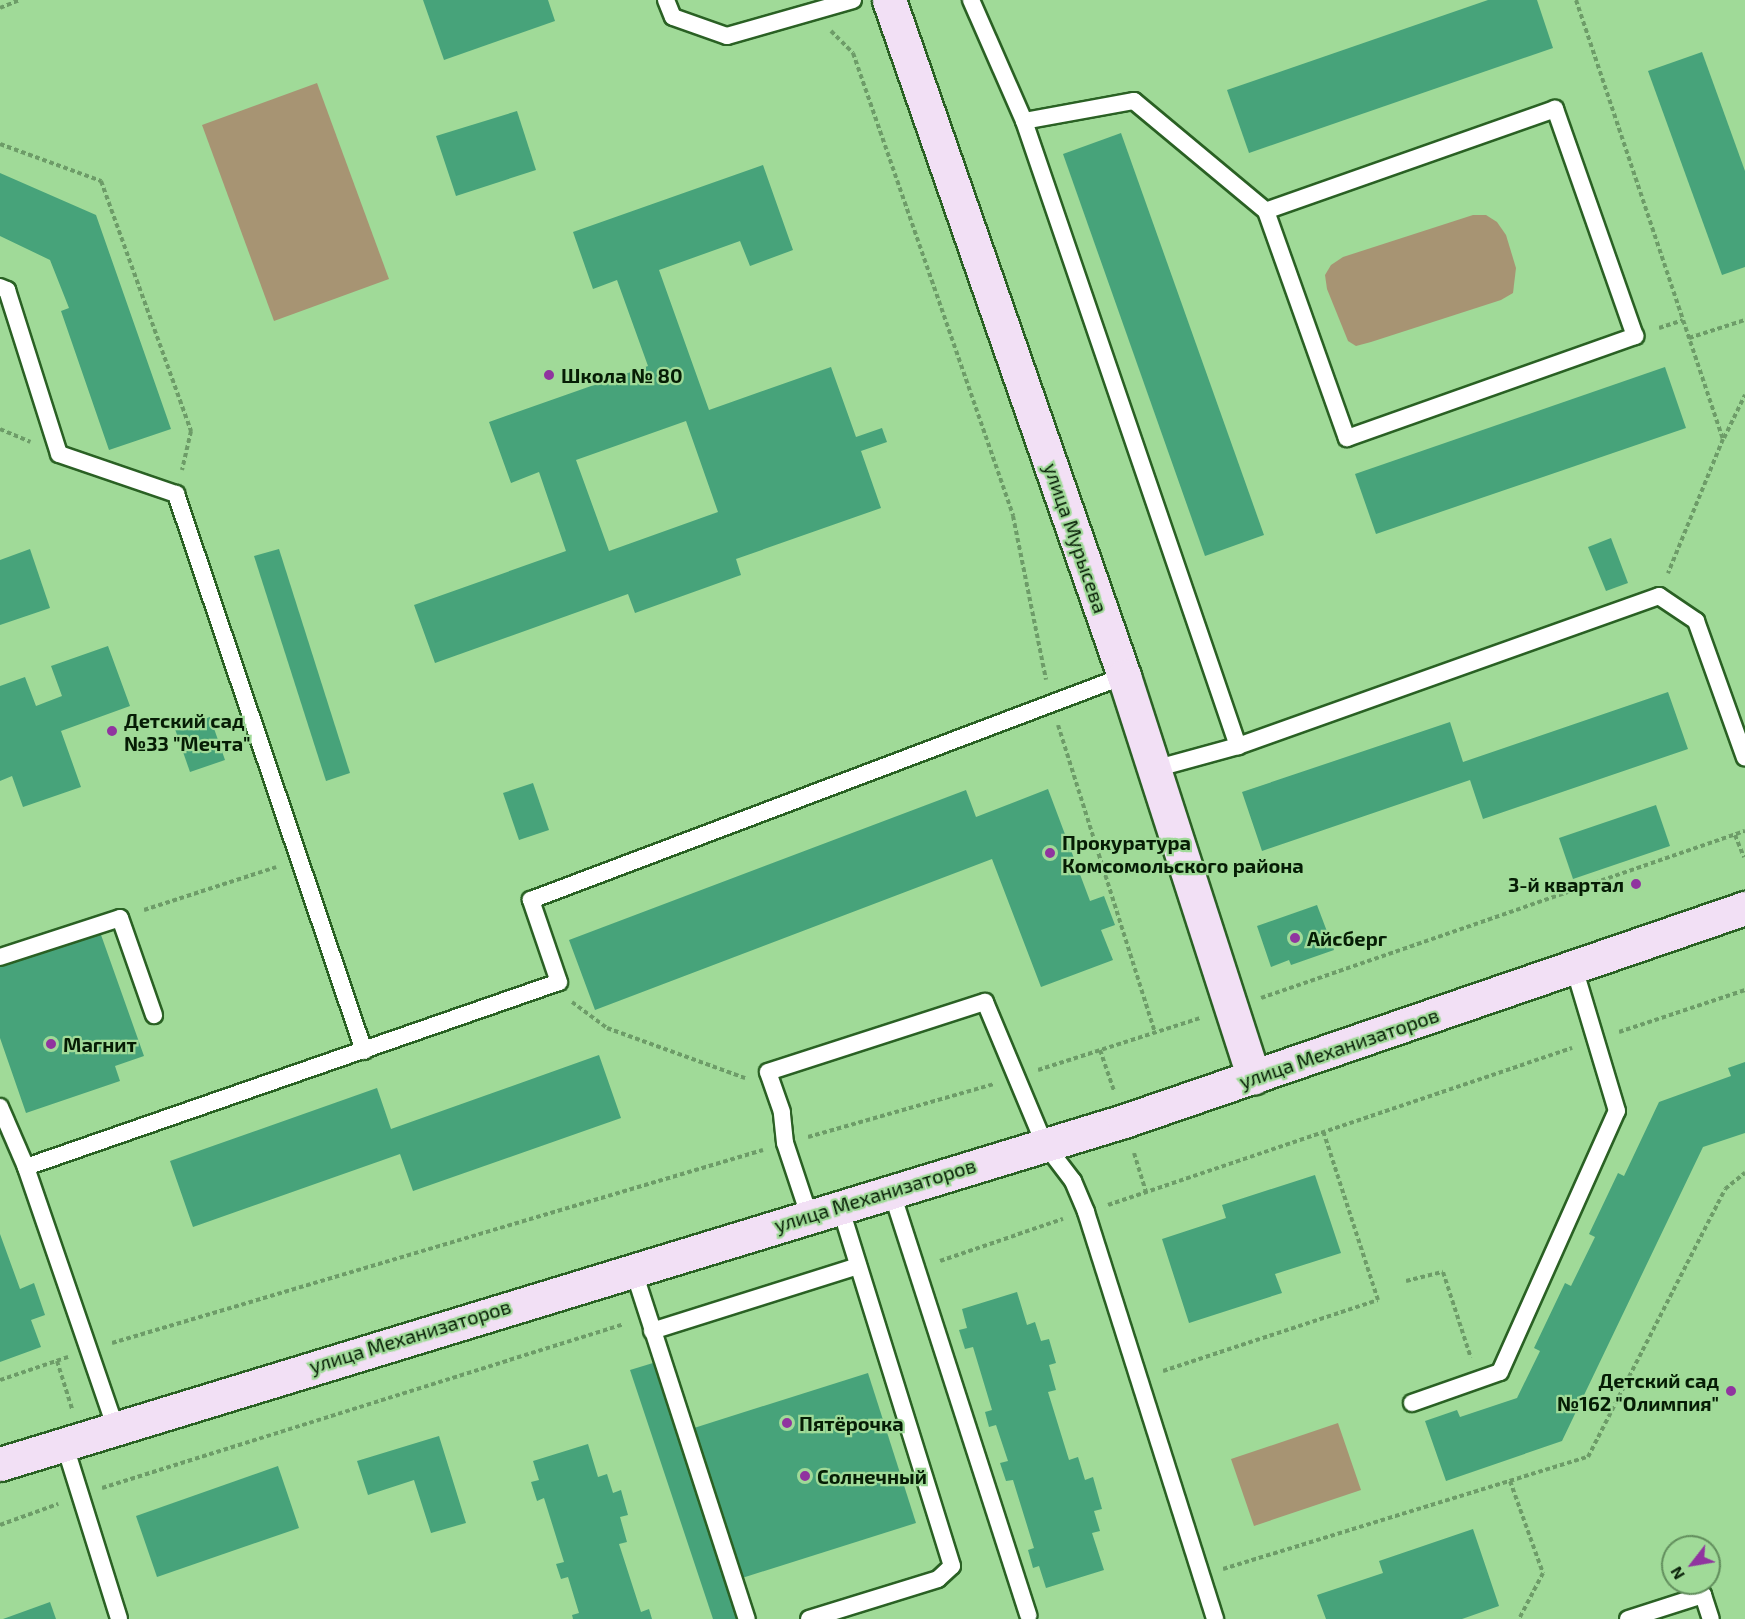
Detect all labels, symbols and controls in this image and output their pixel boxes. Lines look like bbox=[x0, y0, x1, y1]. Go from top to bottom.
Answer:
place label: Школа № 80 bbox=[561, 363, 683, 387]
marker: Школа № 80 bbox=[542, 368, 556, 382]
street label: улица Мурысева bbox=[1039, 460, 1113, 616]
place label: Детский сад №33 "Мечта" bbox=[124, 708, 251, 755]
marker: Детский сад №33 "Мечта" bbox=[105, 724, 119, 738]
place label: Прокуратура Комсомольского района bbox=[1062, 830, 1304, 877]
marker: Прокуратура Комсомольского района bbox=[1043, 846, 1057, 860]
place label: 3-й квартал bbox=[1508, 872, 1624, 896]
marker: 3-й квартал bbox=[1629, 877, 1643, 891]
place label: Айсберг bbox=[1307, 926, 1387, 950]
marker: Айсберг bbox=[1288, 931, 1302, 945]
street label: улица Механизаторов bbox=[1236, 1003, 1442, 1093]
place label: Магнит bbox=[63, 1032, 137, 1056]
marker: Магнит bbox=[44, 1037, 58, 1051]
street label: улица Механизаторов bbox=[771, 1153, 979, 1237]
street label: улица Механизаторов bbox=[306, 1294, 514, 1378]
place label: Детский сад №162 "Олимпия" bbox=[1557, 1368, 1719, 1415]
marker: Детский сад №162 "Олимпия" bbox=[1724, 1384, 1738, 1398]
place label: Пятёрочка bbox=[799, 1411, 904, 1435]
marker: Пятёрочка bbox=[780, 1416, 794, 1430]
place label: Солнечный bbox=[817, 1464, 927, 1488]
marker: Солнечный bbox=[798, 1469, 812, 1483]
north arrow bbox=[1661, 1535, 1721, 1595]
text: N bbox=[1666, 1564, 1688, 1583]

